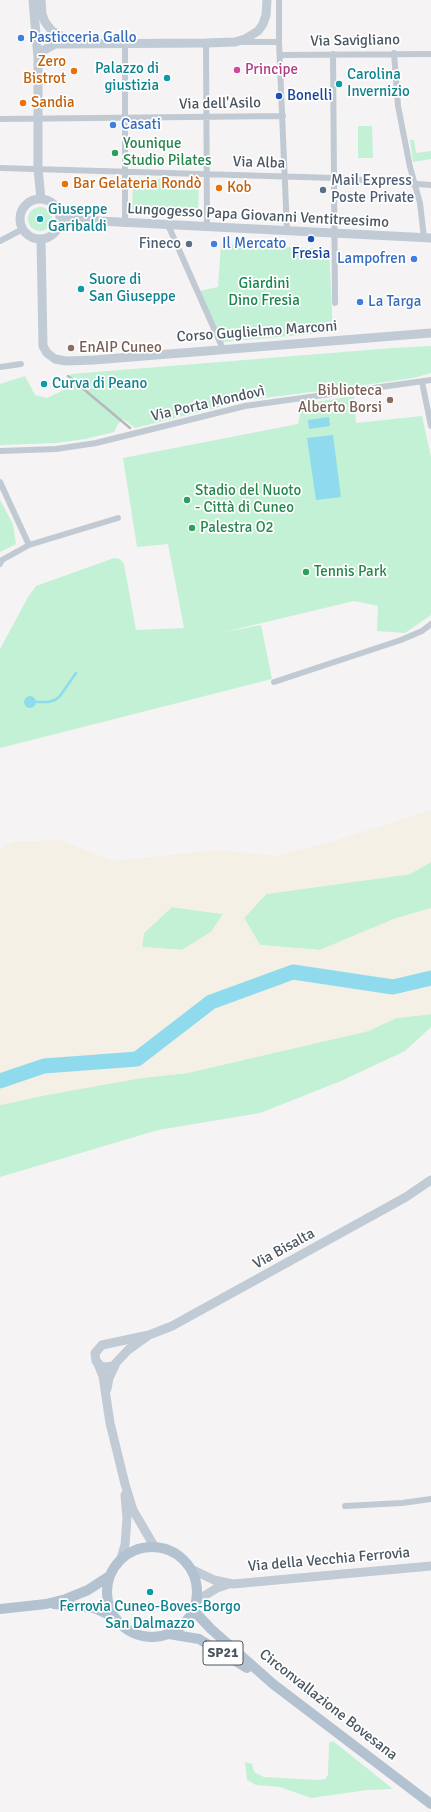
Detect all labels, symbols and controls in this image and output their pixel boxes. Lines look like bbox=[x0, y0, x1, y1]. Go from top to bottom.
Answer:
place label: Pasticceria Gallo bbox=[29, 29, 137, 47]
street label: Via Savigliano bbox=[310, 31, 400, 51]
marker: Pasticceria Gallo bbox=[16, 33, 26, 43]
place label: Zero Bistrot bbox=[23, 53, 66, 88]
place label: Palazzo di giustizia bbox=[95, 60, 159, 95]
place label: Principe bbox=[245, 61, 298, 79]
marker: Principe bbox=[232, 65, 242, 75]
marker: Zero Bistrot bbox=[69, 66, 79, 76]
place label: Carolina Invernizio bbox=[347, 66, 410, 101]
marker: Palazzo di giustizia bbox=[162, 73, 172, 83]
marker: Carolina Invernizio bbox=[334, 79, 344, 89]
place label: Bonelli bbox=[287, 87, 332, 105]
marker: Bonelli bbox=[274, 91, 284, 101]
place label: Sandia bbox=[31, 94, 75, 112]
street label: Via dell'Asilo bbox=[179, 94, 261, 114]
marker: Sandia bbox=[18, 98, 28, 108]
place label: Casati bbox=[121, 116, 161, 134]
marker: Casati bbox=[108, 120, 118, 130]
place label: Younique Studio Pilates bbox=[123, 135, 211, 170]
marker: Younique Studio Pilates bbox=[110, 148, 120, 158]
street label: Via Alba bbox=[232, 153, 286, 173]
place label: Mail Express Poste Private bbox=[331, 172, 414, 207]
place label: Bar Gelateria Rondò bbox=[73, 175, 201, 193]
marker: Bar Gelateria Rondò bbox=[60, 179, 70, 189]
place label: Kob bbox=[227, 179, 251, 197]
marker: Kob bbox=[214, 183, 224, 193]
marker: Mail Express Poste Private bbox=[318, 185, 328, 195]
street label: Lungogesso Papa Giovanni Ventitreesimo bbox=[127, 200, 389, 232]
place label: Giuseppe Garibaldi bbox=[48, 201, 107, 236]
marker: Giuseppe Garibaldi bbox=[35, 214, 45, 224]
marker: Fresia bbox=[306, 234, 316, 244]
place label: Fineco bbox=[139, 235, 181, 253]
place label: Il Mercato bbox=[222, 235, 286, 253]
marker: Fineco bbox=[184, 239, 194, 249]
marker: Il Mercato bbox=[209, 239, 219, 249]
place label: Fresia bbox=[292, 245, 330, 263]
place label: Lampofren bbox=[337, 250, 406, 268]
marker: Lampofren bbox=[409, 254, 419, 264]
place label: Suore di San Giuseppe bbox=[89, 271, 176, 306]
park label: Giardini Dino Fresia bbox=[228, 275, 300, 310]
marker: Suore di San Giuseppe bbox=[76, 284, 86, 294]
place label: La Targa bbox=[368, 293, 421, 311]
marker: La Targa bbox=[355, 297, 365, 307]
street label: Corso Guglielmo Marconi bbox=[176, 317, 338, 347]
place label: EnAIP Cuneo bbox=[79, 339, 162, 357]
marker: EnAIP Cuneo bbox=[66, 343, 76, 353]
place label: Curva di Peano bbox=[52, 375, 147, 393]
marker: Curva di Peano bbox=[39, 379, 49, 389]
street label: Via Porta Mondovì bbox=[149, 382, 267, 426]
place label: Biblioteca Alberto Borsi bbox=[298, 382, 382, 417]
marker: Biblioteca Alberto Borsi bbox=[385, 395, 395, 405]
place label: Stadio del Nuoto - Città di Cuneo bbox=[195, 482, 301, 517]
marker: Stadio del Nuoto - Città di Cuneo bbox=[182, 495, 192, 505]
place label: Palestra O2 bbox=[200, 519, 274, 537]
marker: Palestra O2 bbox=[187, 523, 197, 533]
place label: Tennis Park bbox=[314, 563, 387, 581]
marker: Tennis Park bbox=[301, 567, 311, 577]
street label: Via Bisalta bbox=[250, 1225, 318, 1273]
street label: Via della Vecchia Ferrovia bbox=[247, 1544, 411, 1576]
marker: Ferrovia Cuneo-Boves-Borgo San Dalmazzo bbox=[145, 1587, 155, 1597]
place label: Ferrovia Cuneo-Boves-Borgo San Dalmazzo bbox=[59, 1598, 241, 1633]
road number: SP21 bbox=[203, 1641, 243, 1665]
street label: Circonvallazione Bovesana bbox=[255, 1646, 401, 1764]

